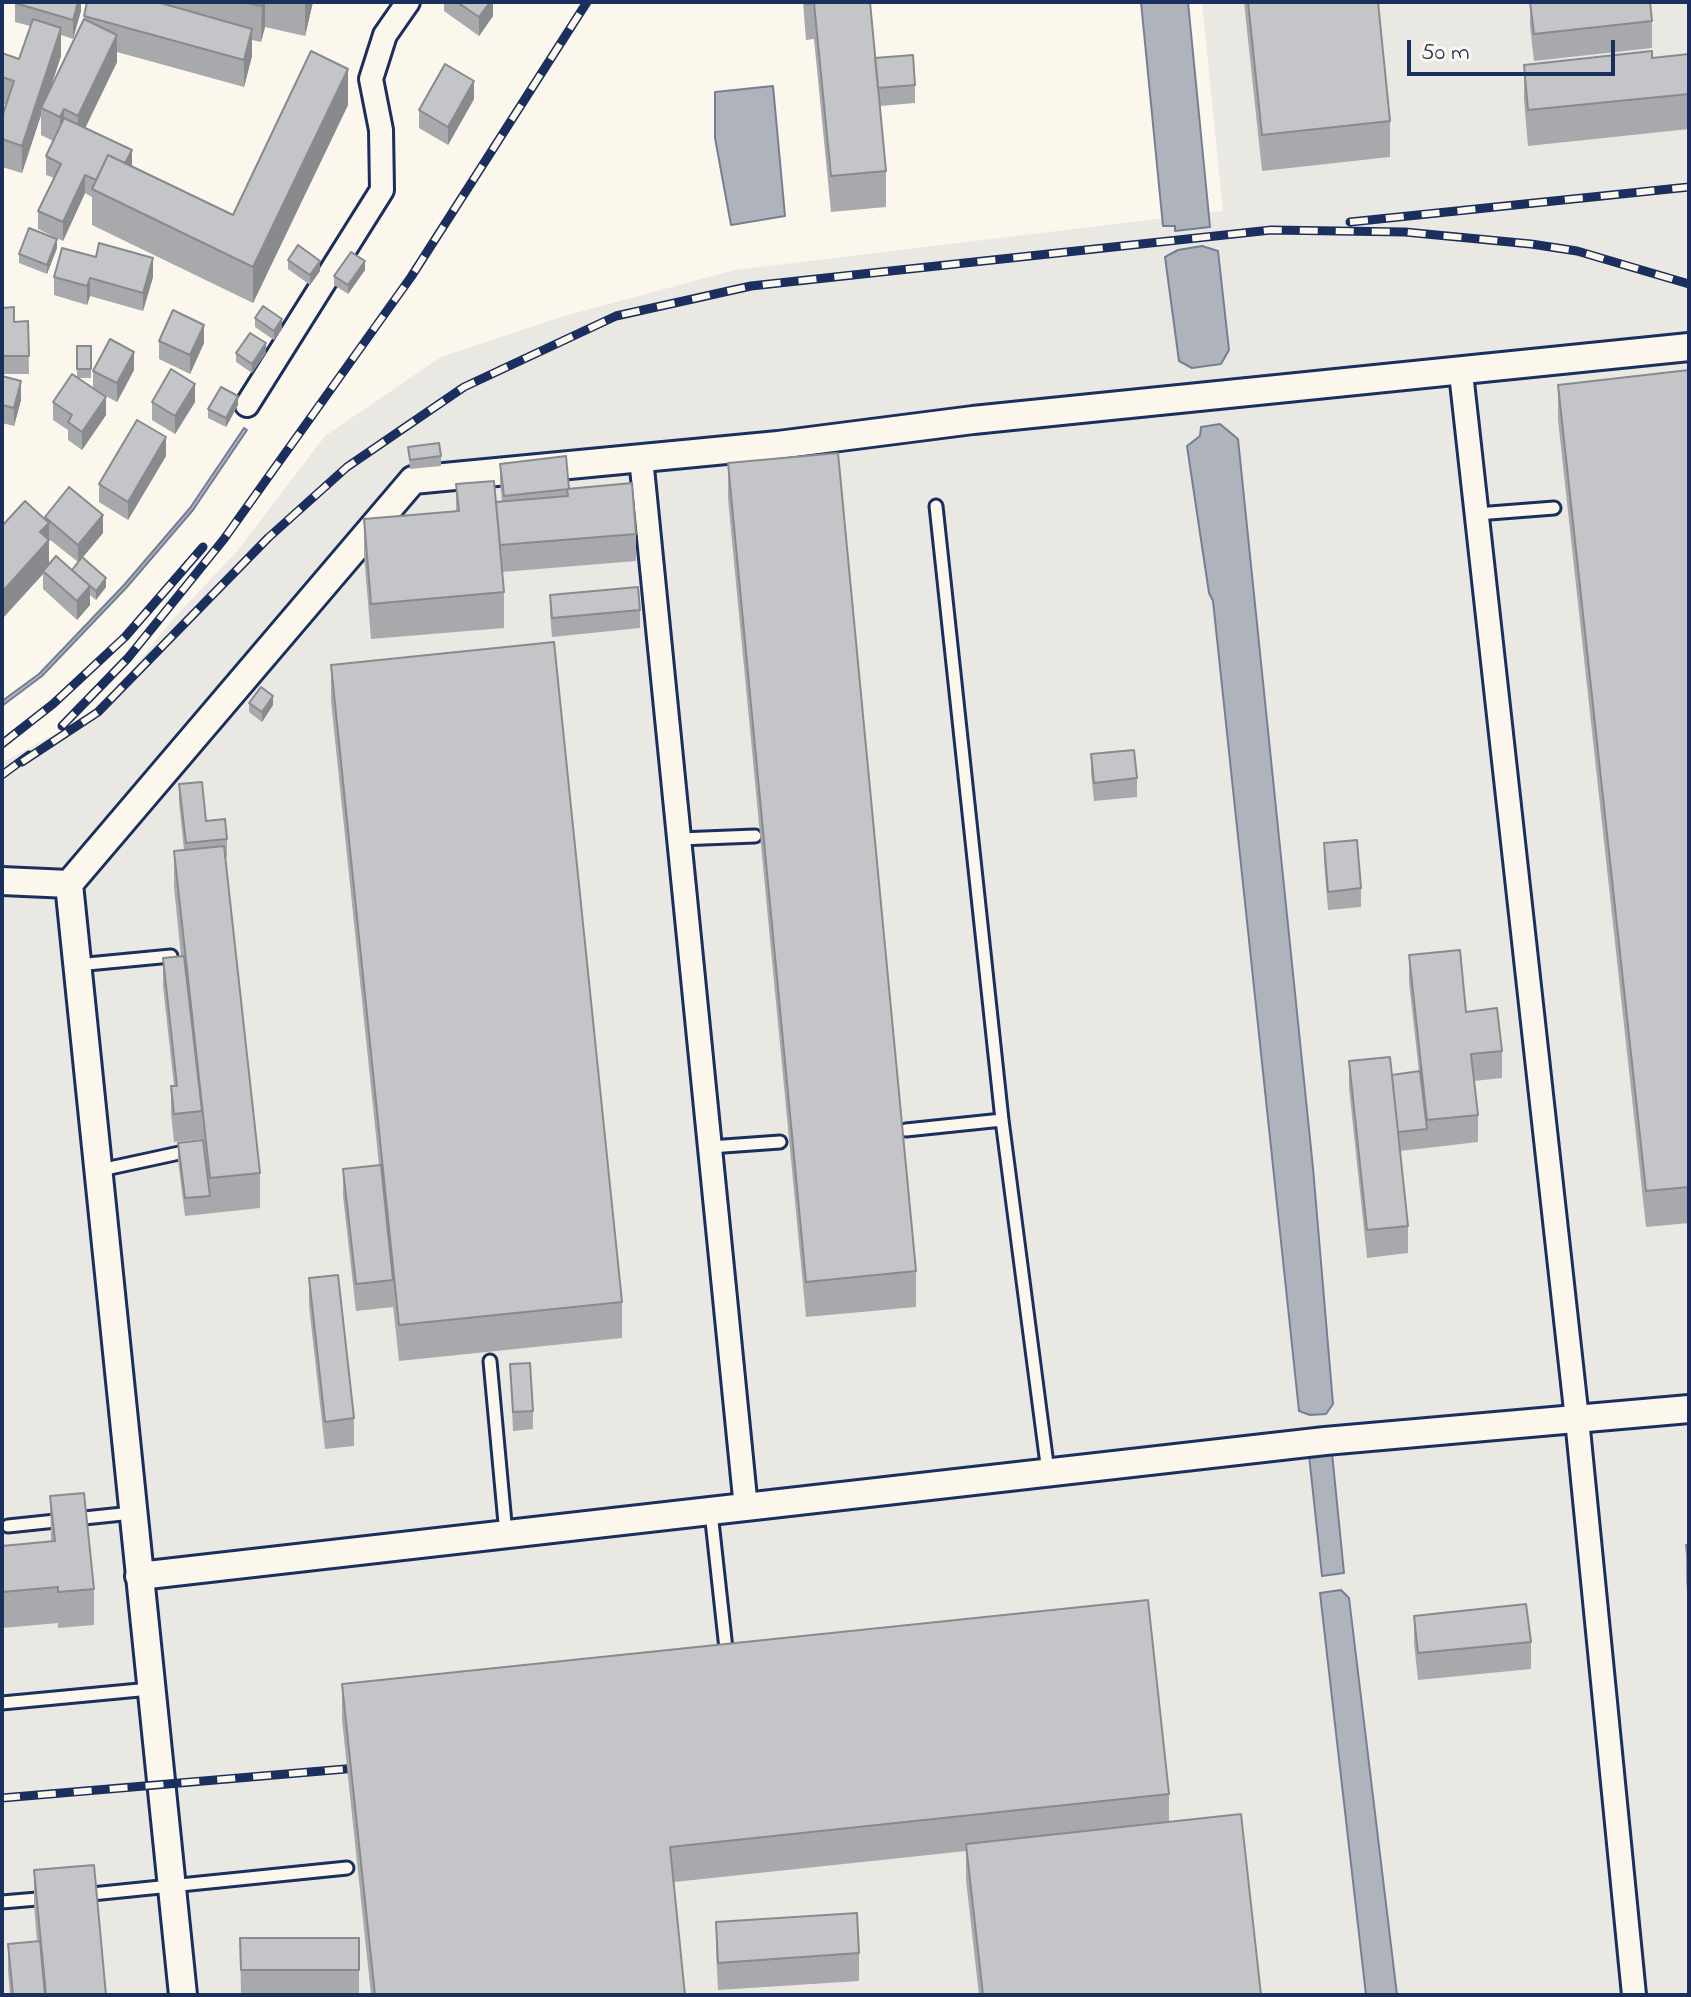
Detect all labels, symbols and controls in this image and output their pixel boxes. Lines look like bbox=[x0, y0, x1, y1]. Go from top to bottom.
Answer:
scale bar bbox=[1411, 24, 1619, 74]
text: 50 m bbox=[1421, 36, 1470, 71]

